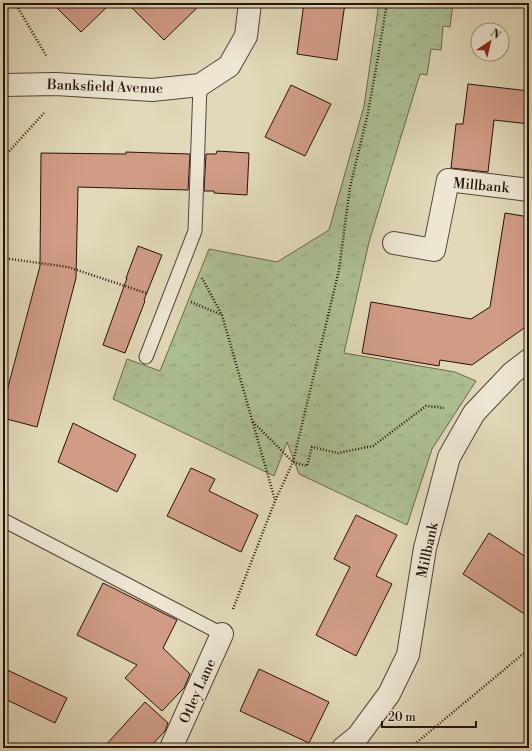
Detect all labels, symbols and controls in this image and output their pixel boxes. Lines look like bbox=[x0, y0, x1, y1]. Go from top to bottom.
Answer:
north arrow bbox=[470, 22, 510, 62]
text: N bbox=[488, 26, 503, 43]
street label: Banksfield Avenue bbox=[46, 76, 163, 98]
street label: Millbank bbox=[452, 175, 510, 197]
street label: Millbank bbox=[413, 520, 443, 579]
street label: Otley Lane bbox=[176, 656, 220, 726]
scale bar bbox=[382, 703, 476, 729]
text: 20 m bbox=[388, 710, 416, 725]

